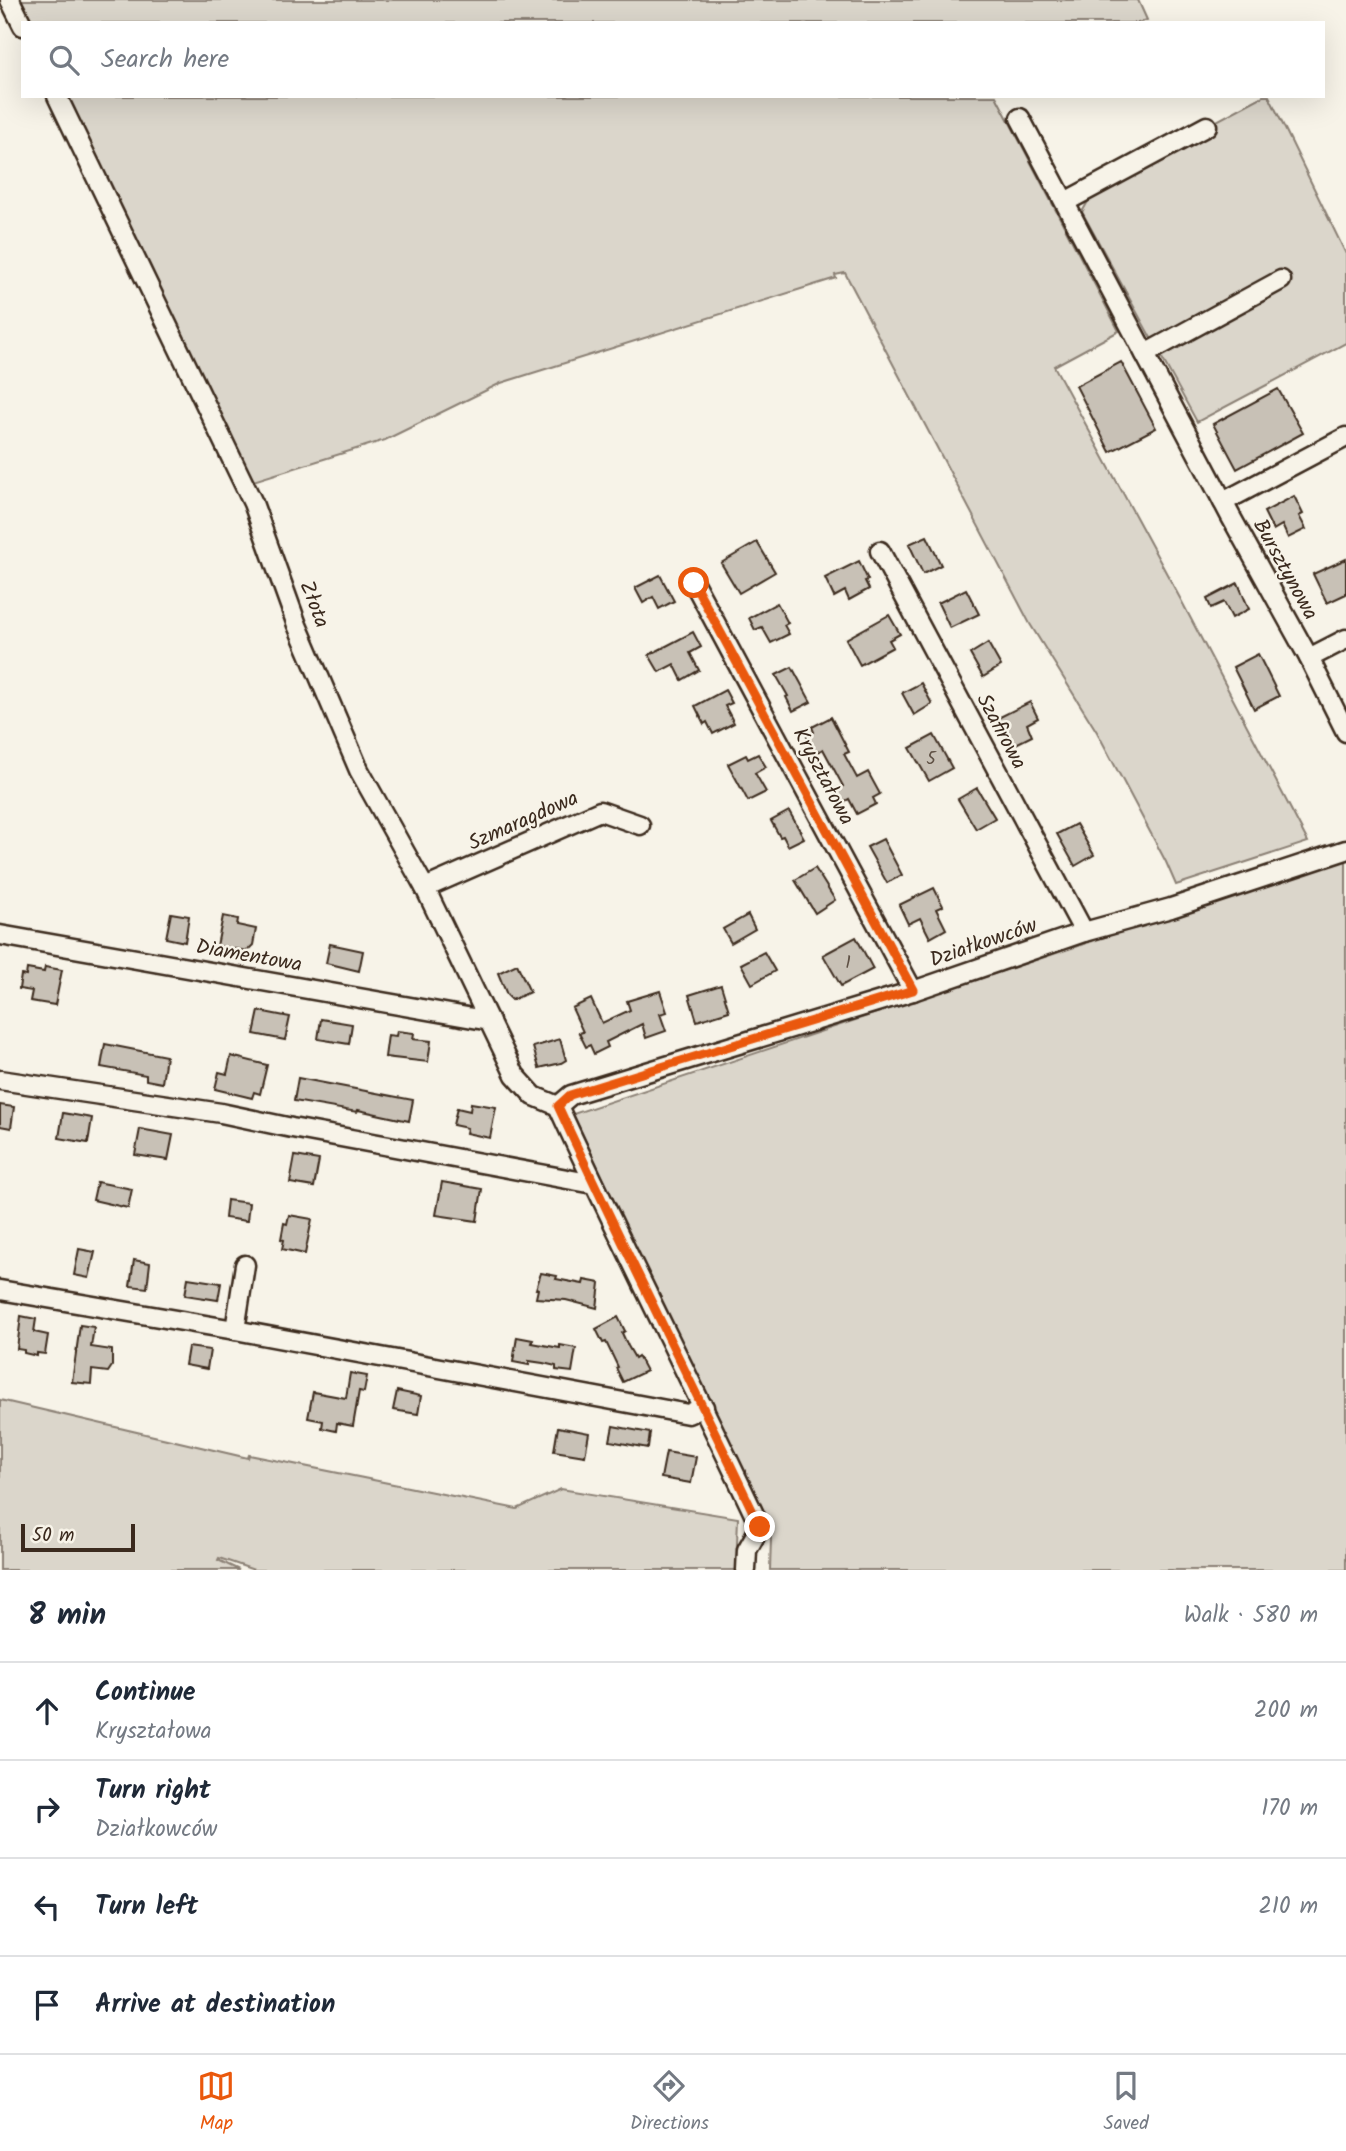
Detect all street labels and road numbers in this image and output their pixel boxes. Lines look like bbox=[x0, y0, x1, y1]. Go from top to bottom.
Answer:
street label: Bursztynowa bbox=[1243, 513, 1326, 626]
street label: Złota bbox=[290, 576, 338, 633]
street label: Szafirowa bbox=[967, 688, 1034, 776]
street label: Kryształowa bbox=[783, 722, 862, 831]
street label: Szmaragdowa bbox=[463, 782, 584, 860]
street label: Działkowców bbox=[925, 909, 1042, 977]
street label: Diamentowa bbox=[193, 931, 304, 982]

